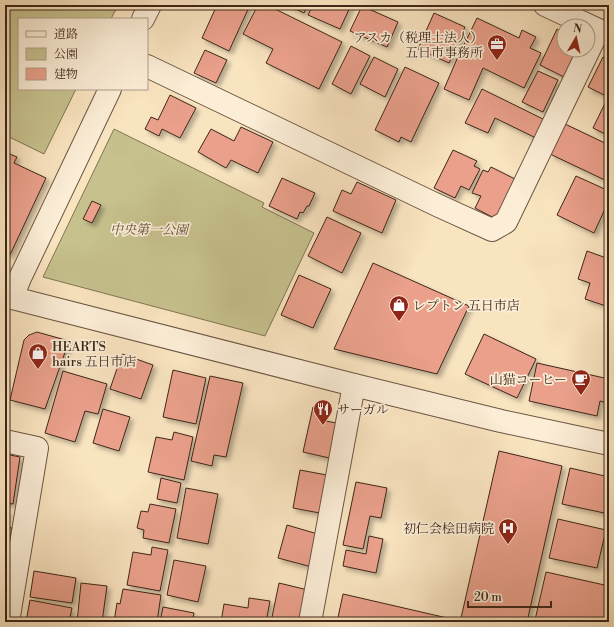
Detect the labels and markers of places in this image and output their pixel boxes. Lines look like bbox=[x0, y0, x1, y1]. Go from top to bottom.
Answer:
place label: アスカ（税理士法人） 五日市事務所 bbox=[354, 30, 483, 61]
office icon: アスカ（税理士法人） 五日市事務所 bbox=[486, 33, 508, 61]
shop icon: レプトン 五日市店 bbox=[388, 294, 410, 322]
place label: レプトン 五日市店 bbox=[413, 298, 520, 314]
place label: HEARTS hairs 五日市店 bbox=[52, 339, 137, 370]
shop icon: HEARTS hairs 五日市店 bbox=[27, 342, 49, 370]
cafe icon: 山猫コーヒー bbox=[570, 368, 592, 396]
place label: 山猫コーヒー bbox=[490, 372, 567, 388]
restaurant icon: サーガル bbox=[312, 398, 334, 426]
place label: サーガル bbox=[337, 402, 389, 418]
hospital icon: 初仁会桧田病院 bbox=[497, 517, 519, 545]
place label: 初仁会桧田病院 bbox=[403, 521, 494, 537]

